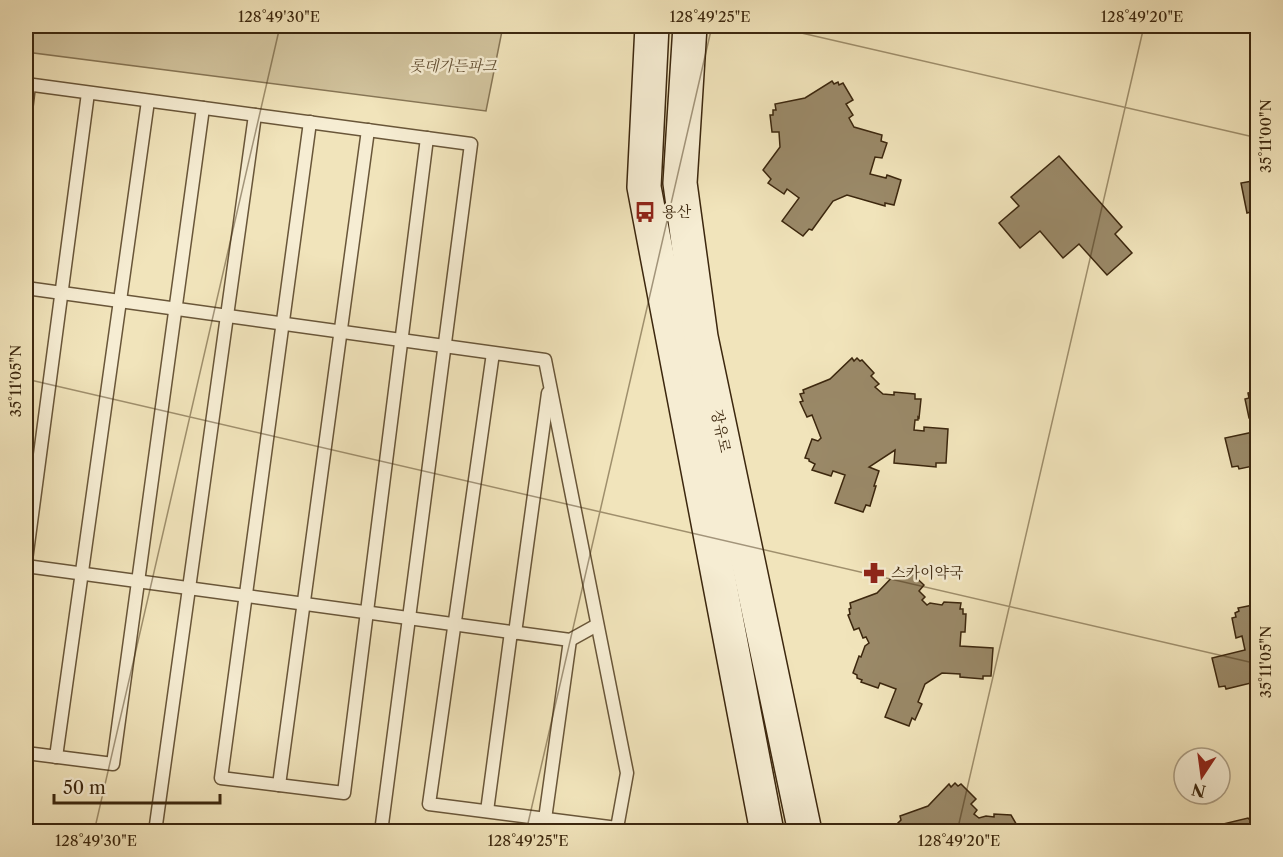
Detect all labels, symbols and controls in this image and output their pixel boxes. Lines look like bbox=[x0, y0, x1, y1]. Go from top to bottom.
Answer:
text: 128°49'30"E bbox=[238, 7, 320, 26]
text: 128°49'25"E bbox=[669, 7, 751, 26]
text: 128°49'20"E bbox=[1101, 7, 1183, 26]
park label: 롯데가든파크 bbox=[410, 56, 497, 75]
text: 35°11'00"N bbox=[1256, 99, 1275, 173]
bus stop icon: 용산 bbox=[633, 200, 657, 224]
place label: 용산 bbox=[662, 202, 691, 221]
text: 35°11'05"N bbox=[6, 345, 25, 417]
street label: 장유로 bbox=[708, 408, 735, 455]
pharmacy icon: 스카이약국 bbox=[862, 561, 886, 585]
place label: 스카이약국 bbox=[891, 563, 964, 582]
text: 35°11'05"N bbox=[1256, 626, 1275, 698]
north arrow bbox=[1172, 746, 1232, 806]
scale bar bbox=[54, 767, 220, 805]
text: 50 m bbox=[63, 777, 106, 799]
text: N bbox=[1190, 779, 1208, 802]
text: 128°49'30"E bbox=[55, 831, 137, 850]
text: 128°49'25"E bbox=[487, 831, 569, 850]
text: 128°49'20"E bbox=[918, 831, 1000, 850]

